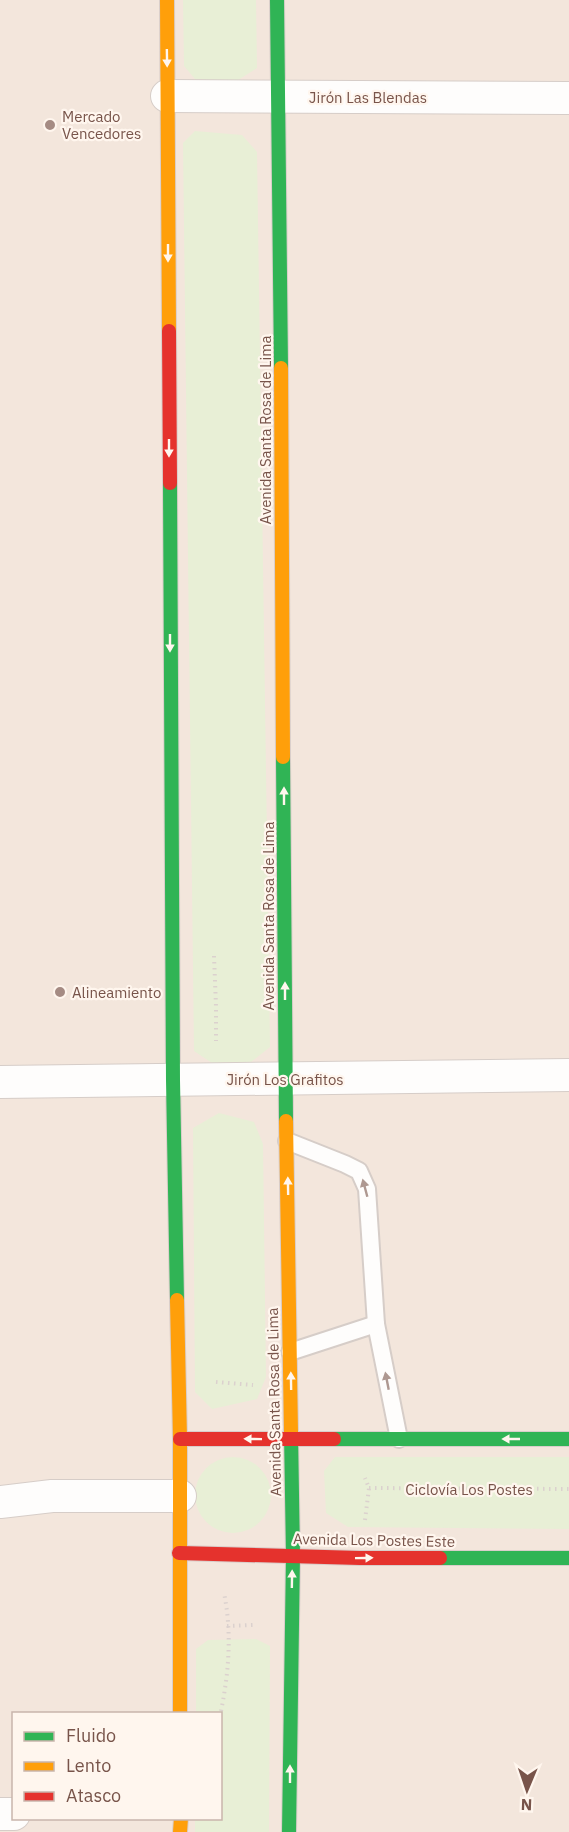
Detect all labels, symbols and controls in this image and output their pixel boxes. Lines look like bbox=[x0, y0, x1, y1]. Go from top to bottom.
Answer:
one-way arrow bbox=[162, 49, 172, 68]
street label: Jirón Las Blendas bbox=[309, 88, 427, 107]
place label: Mercado Vencedores bbox=[62, 107, 141, 143]
marker: Mercado Vencedores bbox=[43, 118, 57, 132]
one-way arrow bbox=[163, 244, 173, 263]
street label: Avenida Santa Rosa de Lima bbox=[256, 336, 275, 524]
one-way arrow bbox=[164, 439, 174, 458]
one-way arrow bbox=[165, 634, 175, 653]
one-way arrow bbox=[279, 786, 289, 805]
street label: Avenida Santa Rosa de Lima bbox=[259, 822, 278, 1010]
one-way arrow bbox=[280, 981, 290, 1000]
place label: Alineamiento bbox=[72, 983, 161, 1002]
marker: Alineamiento bbox=[53, 985, 67, 999]
street label: Jirón Los Grafitos bbox=[226, 1070, 344, 1089]
one-way arrow bbox=[283, 1176, 292, 1195]
one-way arrow bbox=[360, 1179, 369, 1197]
street label: Avenida Santa Rosa de Lima bbox=[263, 1307, 285, 1497]
one-way arrow bbox=[286, 1371, 296, 1390]
one-way arrow bbox=[382, 1372, 391, 1391]
one-way arrow bbox=[243, 1434, 262, 1444]
one-way arrow bbox=[501, 1434, 520, 1444]
street label: Ciclovía Los Postes bbox=[405, 1480, 533, 1499]
street label: Avenida Los Postes Este bbox=[293, 1529, 455, 1551]
one-way arrow bbox=[354, 1553, 373, 1563]
one-way arrow bbox=[287, 1569, 297, 1588]
legend bbox=[12, 1712, 222, 1820]
text: Fluido bbox=[66, 1724, 116, 1747]
text: Lento bbox=[66, 1754, 111, 1777]
north arrow bbox=[497, 1760, 557, 1820]
one-way arrow bbox=[285, 1764, 295, 1783]
text: Atasco bbox=[66, 1784, 121, 1807]
text: N bbox=[520, 1795, 533, 1815]

